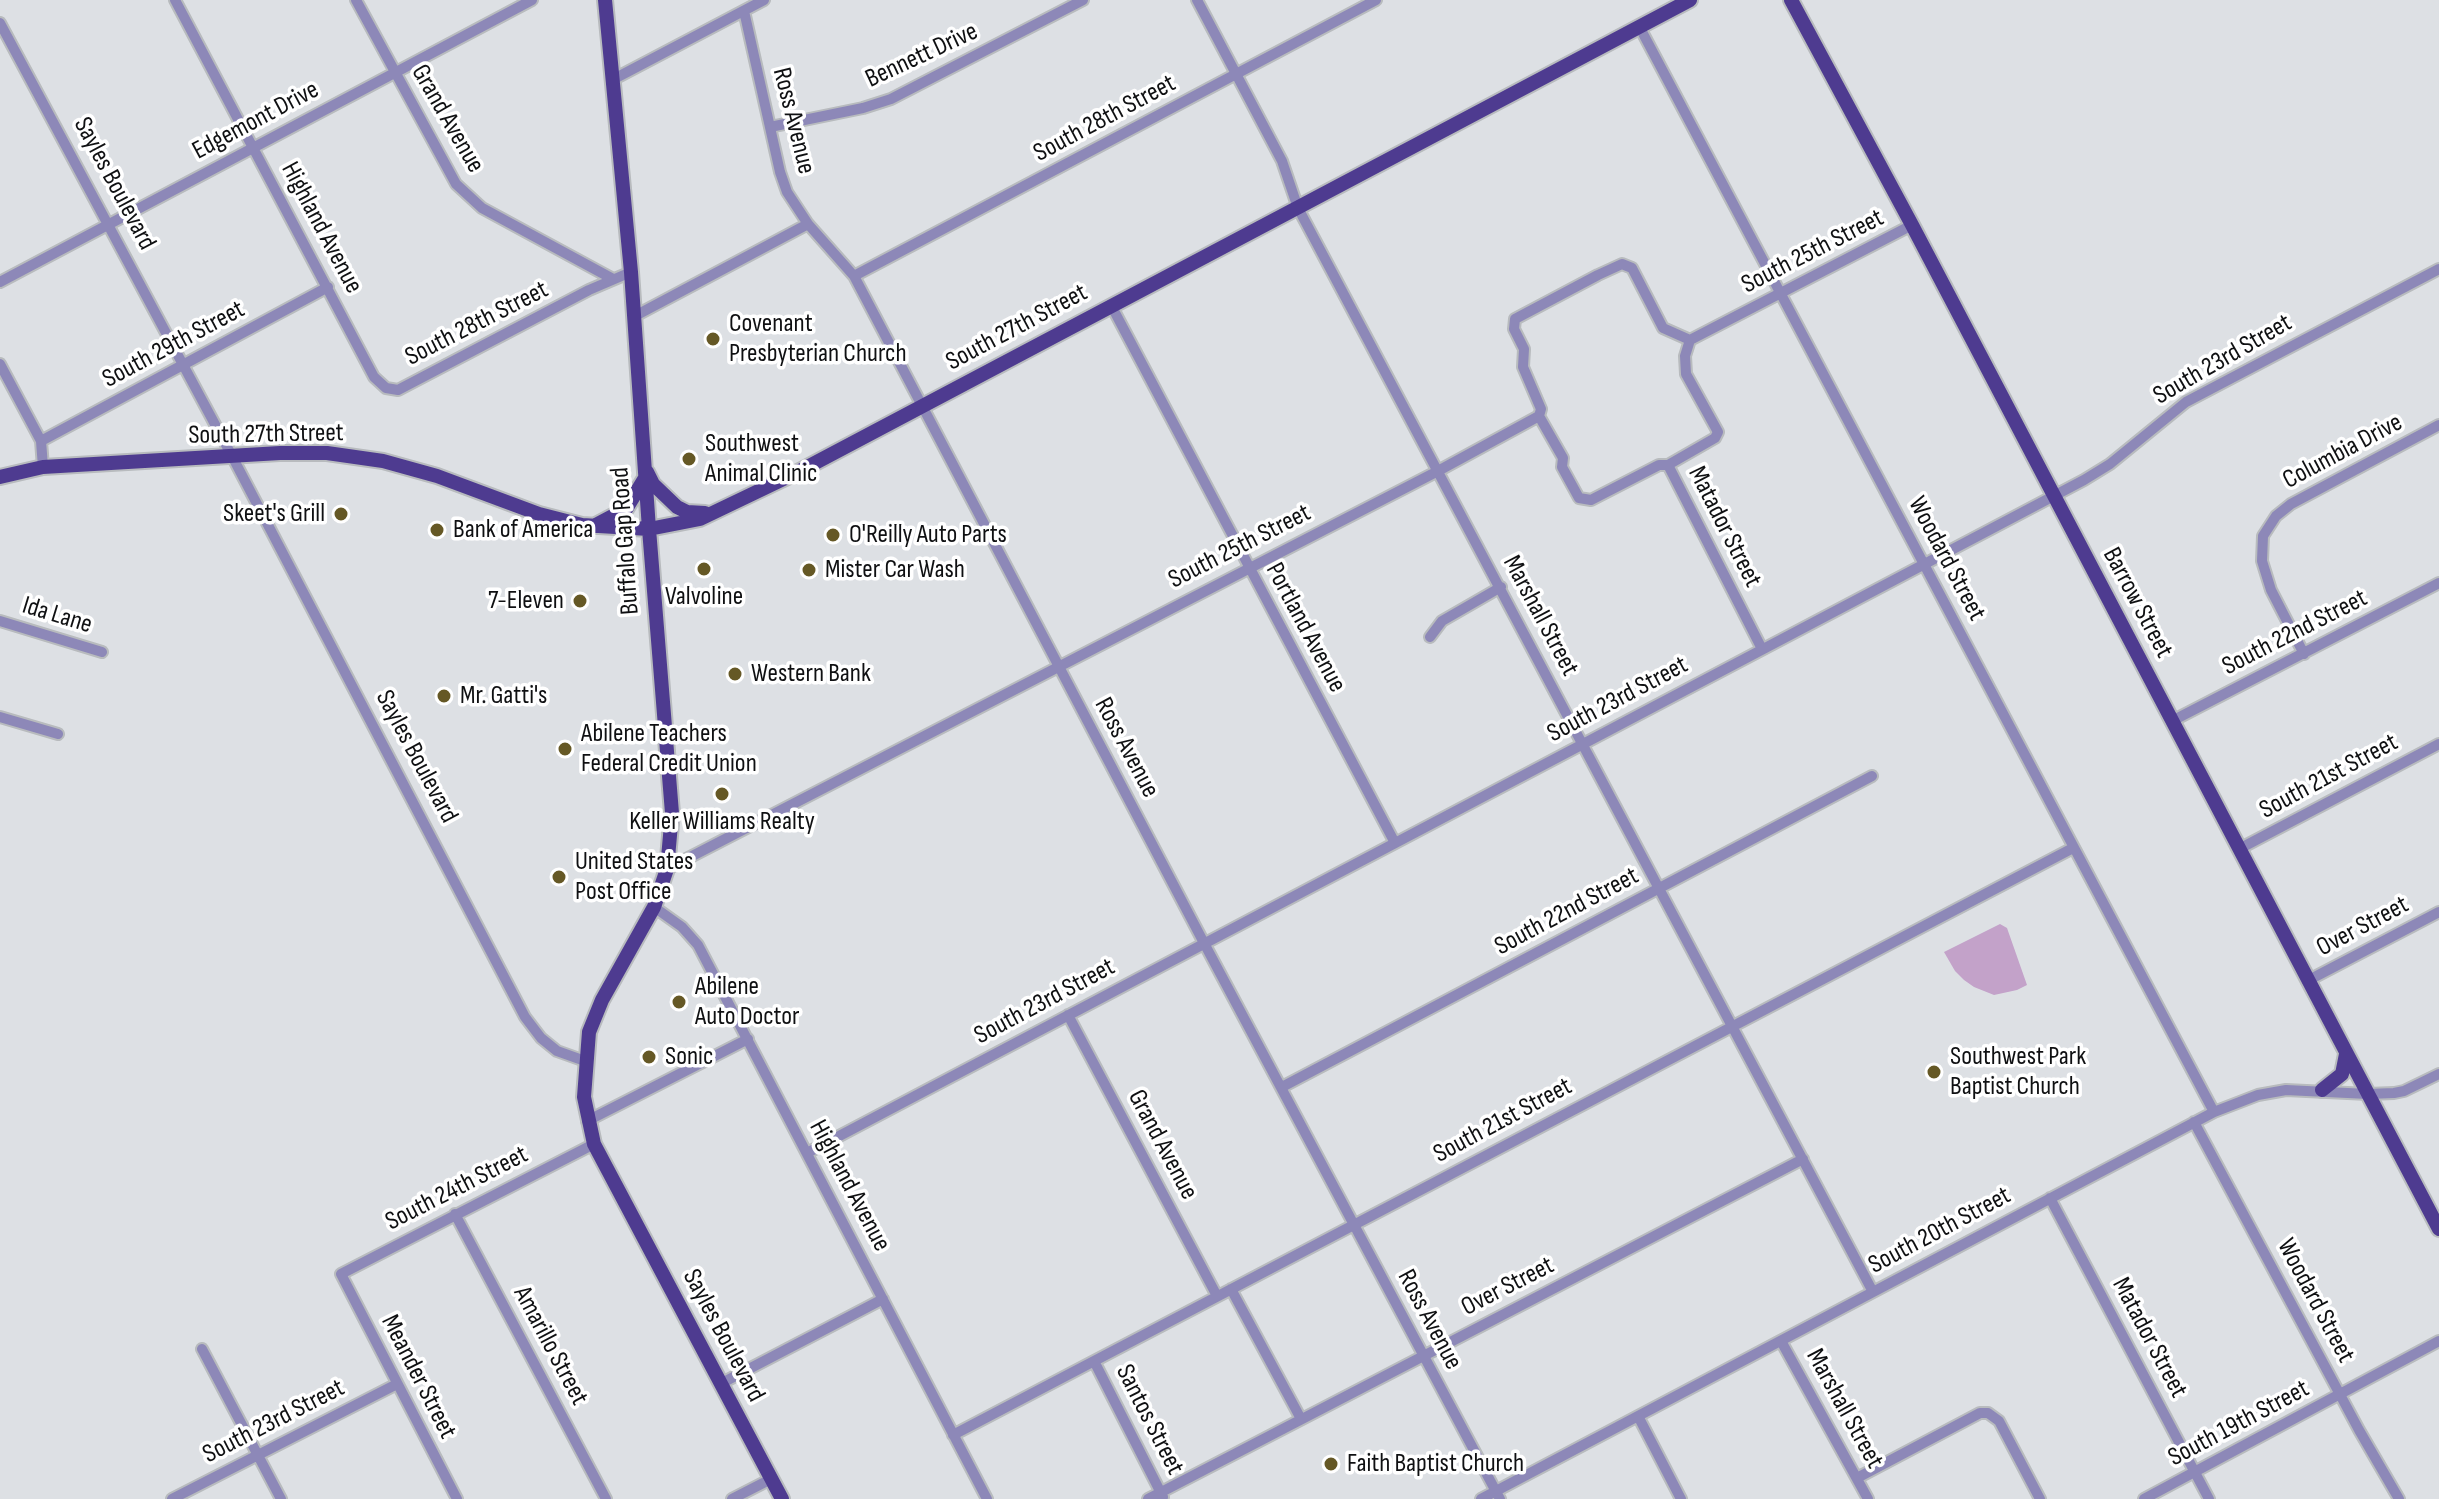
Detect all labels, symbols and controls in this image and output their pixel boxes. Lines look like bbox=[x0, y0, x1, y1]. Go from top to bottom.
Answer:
street label: Bennett Drive bbox=[861, 17, 983, 95]
street label: Grand Avenue bbox=[404, 59, 490, 179]
street label: Ross Avenue bbox=[765, 65, 821, 177]
street label: South 28th Street bbox=[1029, 69, 1181, 169]
street label: Edgemont Drive bbox=[188, 75, 324, 167]
street label: Sayles Boulevard bbox=[66, 112, 162, 256]
street label: Highland Avenue bbox=[273, 157, 369, 299]
street label: South 25th Street bbox=[1737, 203, 1889, 301]
street label: South 28th Street bbox=[400, 275, 554, 373]
street label: South 27th Street bbox=[941, 278, 1093, 378]
street label: South 29th Street bbox=[98, 295, 250, 395]
place label: Covenant Presbyterian Church bbox=[729, 308, 907, 370]
street label: South 23rd Street bbox=[2148, 308, 2298, 412]
marker: Covenant Presbyterian Church bbox=[704, 330, 722, 348]
street label: Columbia Drive bbox=[2278, 408, 2408, 496]
street label: South 27th Street bbox=[188, 418, 344, 452]
place label: Southwest Animal Clinic bbox=[705, 428, 817, 490]
marker: Southwest Animal Clinic bbox=[680, 450, 698, 468]
street label: Matador Street bbox=[1680, 461, 1768, 593]
street label: Buffalo Gap Road bbox=[605, 466, 647, 616]
street label: Woodard Street bbox=[1900, 492, 1992, 626]
place label: Skeet's Grill bbox=[223, 498, 325, 530]
street label: South 25th Street bbox=[1164, 498, 1316, 596]
marker: Skeet's Grill bbox=[332, 505, 350, 523]
place label: Bank of America bbox=[453, 514, 593, 546]
place label: O'Reilly Auto Parts bbox=[849, 519, 1007, 551]
marker: Bank of America bbox=[428, 521, 446, 539]
marker: O'Reilly Auto Parts bbox=[824, 526, 842, 544]
street label: Barrow Street bbox=[2095, 543, 2179, 663]
street label: Marshall Street bbox=[1495, 551, 1585, 681]
place label: Mister Car Wash bbox=[825, 554, 965, 586]
street label: Portland Avenue bbox=[1258, 558, 1352, 698]
marker: Valvoline bbox=[695, 560, 713, 578]
marker: Mister Car Wash bbox=[800, 561, 818, 579]
place label: Valvoline bbox=[665, 581, 743, 613]
street label: South 22nd Street bbox=[2217, 583, 2373, 683]
place label: 7-Eleven bbox=[488, 585, 564, 617]
street label: Ida Lane bbox=[18, 591, 96, 641]
marker: 7-Eleven bbox=[571, 592, 589, 610]
street label: South 23rd Street bbox=[1542, 650, 1694, 750]
place label: Western Bank bbox=[751, 658, 871, 690]
marker: Western Bank bbox=[726, 665, 744, 683]
place label: Mr. Gatti's bbox=[460, 680, 547, 712]
street label: Sayles Boulevard bbox=[368, 685, 464, 829]
marker: Mr. Gatti's bbox=[435, 687, 453, 705]
street label: Ross Avenue bbox=[1087, 693, 1165, 803]
place label: Abilene Teachers Federal Credit Union bbox=[581, 718, 757, 780]
street label: South 21st Street bbox=[2255, 728, 2403, 826]
marker: Abilene Teachers Federal Credit Union bbox=[556, 740, 574, 758]
marker: Keller Williams Realty bbox=[713, 785, 731, 803]
place label: Keller Williams Realty bbox=[629, 806, 815, 838]
place label: United States Post Office bbox=[575, 846, 693, 908]
street label: South 22nd Street bbox=[1490, 861, 1644, 963]
marker: United States Post Office bbox=[550, 868, 568, 886]
street label: Over Street bbox=[2312, 890, 2414, 964]
street label: South 23rd Street bbox=[969, 952, 1121, 1052]
place label: Abilene Auto Doctor bbox=[695, 971, 799, 1032]
marker: Abilene Auto Doctor bbox=[670, 993, 688, 1011]
place label: Sonic bbox=[665, 1041, 713, 1073]
place label: Southwest Park Baptist Church bbox=[1950, 1041, 2086, 1102]
marker: Sonic bbox=[640, 1048, 658, 1066]
marker: Southwest Park Baptist Church bbox=[1925, 1063, 1943, 1081]
street label: South 21st Street bbox=[1429, 1072, 1577, 1170]
street label: Grand Avenue bbox=[1120, 1085, 1204, 1205]
street label: Highland Avenue bbox=[801, 1115, 897, 1257]
street label: South 24th Street bbox=[381, 1140, 533, 1238]
street label: South 20th Street bbox=[1864, 1181, 2016, 1281]
street label: Woodard Street bbox=[2269, 1234, 2361, 1368]
street label: Over Street bbox=[1457, 1250, 1559, 1324]
street label: Sayles Boulevard bbox=[675, 1264, 771, 1408]
street label: Ross Avenue bbox=[1390, 1265, 1468, 1375]
street label: Matador Street bbox=[2104, 1273, 2194, 1403]
street label: Amarillo Street bbox=[506, 1281, 594, 1411]
street label: Meander Street bbox=[374, 1310, 462, 1444]
street label: Marshall Street bbox=[1798, 1344, 1890, 1474]
street label: Santos Street bbox=[1108, 1360, 1190, 1480]
street label: South 23rd Street bbox=[198, 1373, 350, 1471]
street label: South 19th Street bbox=[2163, 1374, 2315, 1474]
place label: Faith Baptist Church bbox=[1347, 1448, 1524, 1480]
marker: Faith Baptist Church bbox=[1322, 1455, 1340, 1473]

